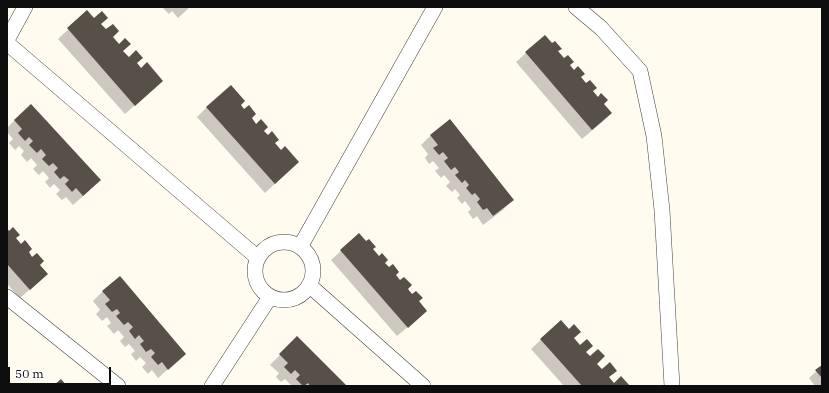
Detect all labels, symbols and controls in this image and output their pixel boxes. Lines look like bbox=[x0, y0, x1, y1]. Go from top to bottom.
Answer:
scale bar bbox=[10, 359, 113, 385]
text: 50 m bbox=[15, 366, 44, 381]

